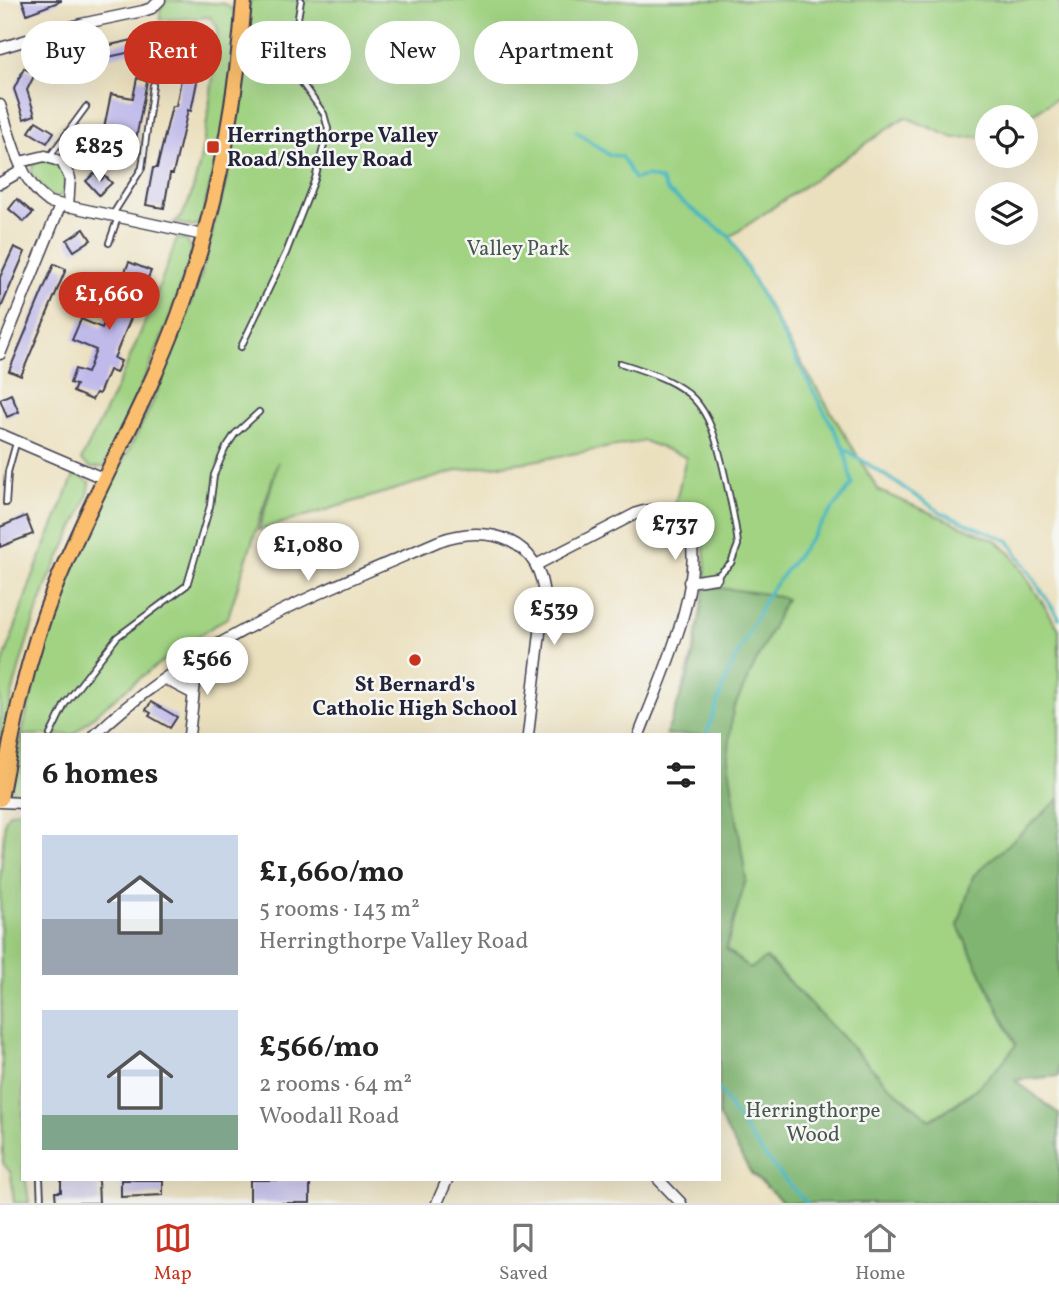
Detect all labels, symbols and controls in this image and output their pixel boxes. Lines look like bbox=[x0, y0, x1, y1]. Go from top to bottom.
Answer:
chip: Buy bbox=[21, 21, 110, 84]
chip: Rent bbox=[124, 21, 222, 84]
chip: Filters bbox=[236, 21, 351, 84]
chip: New bbox=[365, 21, 460, 84]
chip: Apartment bbox=[474, 21, 638, 84]
map controls bbox=[975, 105, 1038, 245]
button: locate bbox=[975, 105, 1038, 168]
place label: Herringthorpe Valley Road/Shelley Road bbox=[227, 122, 438, 175]
pin: £825 bbox=[58, 124, 140, 184]
text: £825 bbox=[75, 131, 123, 163]
marker: Herringthorpe Valley Road/Shelley Road bbox=[205, 139, 221, 155]
button: layers bbox=[975, 182, 1038, 245]
park label: Valley Park bbox=[466, 235, 570, 264]
pin: £1,660 bbox=[52, 272, 166, 332]
text: £1,660 bbox=[75, 279, 143, 311]
pin: £737 bbox=[634, 503, 716, 562]
text: £737 bbox=[652, 509, 698, 541]
pin: £1,080 bbox=[251, 524, 365, 583]
text: £1,080 bbox=[273, 530, 343, 562]
pin: £539 bbox=[513, 588, 595, 647]
text: £539 bbox=[530, 594, 578, 626]
pin: £566 bbox=[166, 638, 248, 697]
text: £566 bbox=[182, 644, 232, 676]
marker: St Bernard's Catholic High School bbox=[407, 652, 423, 668]
place label: St Bernard's Catholic High School bbox=[313, 671, 517, 724]
text: 6 homes bbox=[42, 754, 158, 796]
icon: filters bbox=[662, 756, 700, 794]
text: £1,660/mo bbox=[259, 852, 404, 894]
icon: home bbox=[98, 863, 182, 947]
text: 5 rooms · 143 m² bbox=[259, 894, 420, 926]
text: Herringthorpe Valley Road bbox=[259, 926, 528, 958]
text: £566/mo bbox=[259, 1027, 379, 1069]
icon: home bbox=[98, 1038, 182, 1122]
text: 2 rooms · 64 m² bbox=[259, 1069, 412, 1101]
park label: Herringthorpe Wood bbox=[746, 1097, 880, 1150]
text: Woodall Road bbox=[259, 1101, 399, 1133]
tab: Map bbox=[154, 1219, 192, 1287]
tab: Saved bbox=[499, 1219, 548, 1287]
tab: Home bbox=[855, 1219, 905, 1287]

